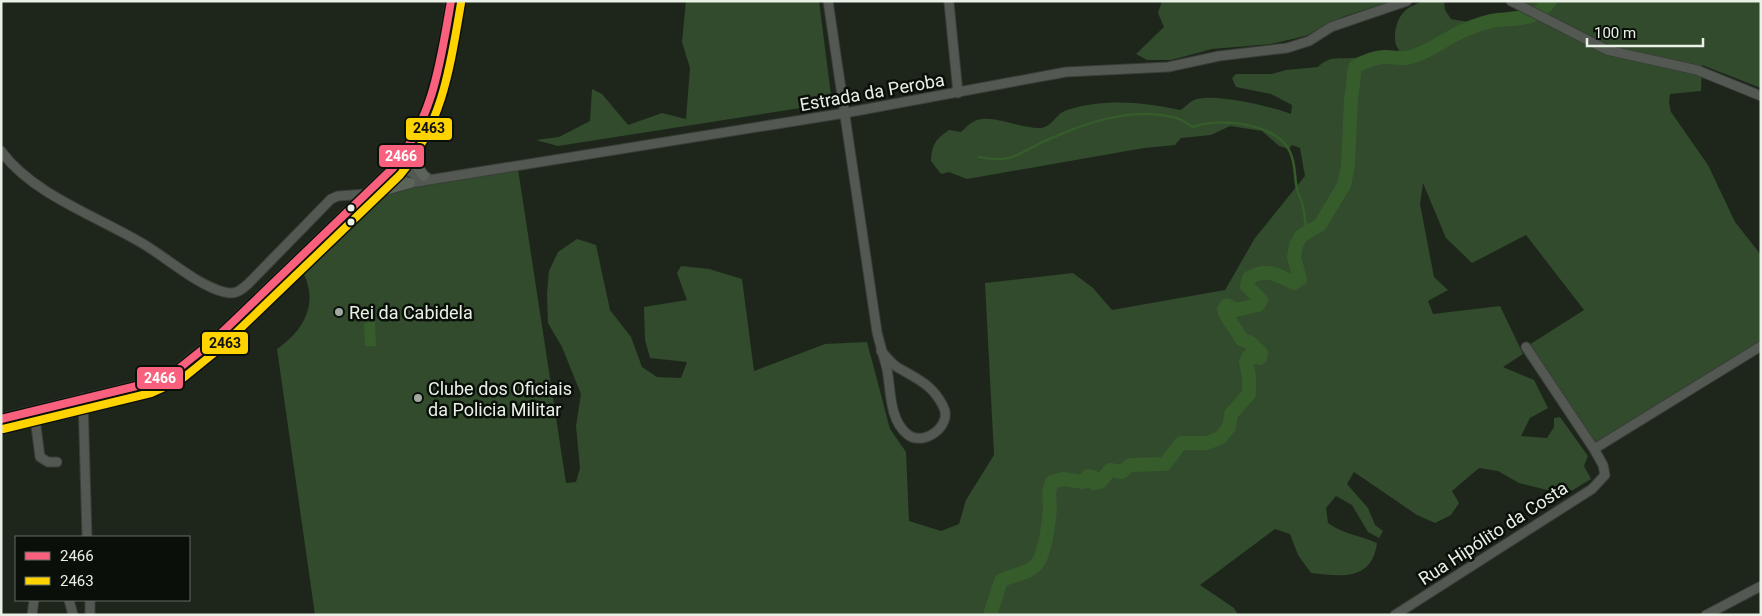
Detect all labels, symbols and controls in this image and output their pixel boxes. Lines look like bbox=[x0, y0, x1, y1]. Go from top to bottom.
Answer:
scale bar bbox=[1587, 15, 1703, 47]
text: 100 m bbox=[1594, 24, 1636, 42]
street label: Estrada da Peroba bbox=[798, 69, 946, 115]
line badge: 2463 bbox=[405, 117, 453, 141]
text: 2463 bbox=[413, 120, 445, 136]
line badge: 2466 bbox=[378, 144, 425, 168]
text: 2466 bbox=[385, 148, 417, 164]
unlabelled marker bbox=[346, 203, 356, 213]
unlabelled marker bbox=[346, 217, 356, 227]
place label: Rei da Cabidela bbox=[349, 302, 473, 323]
marker: Rei da Cabidela bbox=[333, 306, 345, 318]
line badge: 2463 bbox=[201, 331, 249, 355]
text: 2463 bbox=[209, 335, 241, 351]
line badge: 2466 bbox=[136, 366, 184, 390]
text: 2466 bbox=[144, 370, 176, 386]
place label: Clube dos Oficiais da Policia Militar bbox=[428, 378, 572, 420]
marker: Clube dos Oficiais da Policia Militar bbox=[412, 392, 424, 404]
street label: Rua Hipólito da Costa bbox=[1415, 477, 1571, 589]
legend bbox=[15, 536, 190, 601]
text: 2466 bbox=[60, 547, 94, 565]
text: 2463 bbox=[60, 572, 94, 590]

